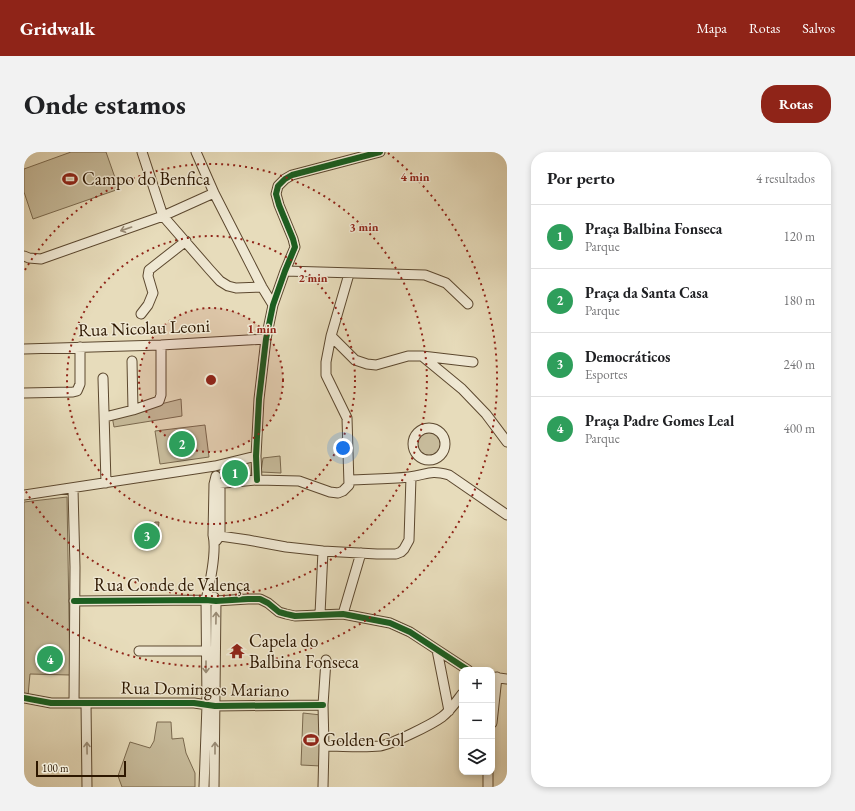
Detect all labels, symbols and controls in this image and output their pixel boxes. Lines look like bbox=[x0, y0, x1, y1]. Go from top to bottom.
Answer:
text: Gridwalk bbox=[20, 16, 95, 41]
text: Mapa bbox=[696, 19, 727, 37]
text: Rotas bbox=[749, 19, 780, 37]
text: Salvos bbox=[802, 19, 835, 37]
button: Rotas bbox=[761, 85, 831, 123]
text: Onde estamos bbox=[24, 86, 186, 122]
place label: Campo do Benfica bbox=[82, 167, 211, 190]
text: Por perto bbox=[547, 167, 615, 189]
text: 4 min bbox=[400, 169, 430, 185]
sports icon: Campo do Benfica bbox=[61, 170, 79, 188]
text: 4 resultados bbox=[756, 170, 815, 187]
text: 3 min bbox=[349, 219, 379, 235]
text: Praça Balbina Fonseca bbox=[585, 219, 722, 238]
one-way arrow bbox=[120, 226, 133, 233]
text: 1 bbox=[557, 228, 563, 245]
text: 120 m bbox=[784, 228, 815, 245]
text: Parque bbox=[585, 238, 620, 255]
text: 2 min bbox=[298, 270, 328, 286]
text: Praça da Santa Casa bbox=[585, 283, 708, 302]
text: 2 bbox=[557, 292, 563, 309]
text: 180 m bbox=[784, 292, 815, 309]
text: Parque bbox=[585, 302, 620, 319]
street label: Rua Nicolau Leoni bbox=[78, 314, 211, 341]
text: 1 min bbox=[247, 321, 277, 337]
text: Democráticos bbox=[585, 347, 670, 366]
text: 3 bbox=[557, 356, 563, 373]
text: 240 m bbox=[784, 356, 815, 373]
text: Esportes bbox=[585, 366, 627, 383]
centre of rings bbox=[204, 373, 218, 387]
text: Praça Padre Gomes Leal bbox=[585, 411, 734, 430]
text: 4 bbox=[557, 420, 563, 437]
text: 400 m bbox=[784, 420, 815, 437]
pin: 2 bbox=[169, 429, 195, 459]
text: Parque bbox=[585, 430, 620, 447]
your location bbox=[333, 438, 353, 458]
pin: 1 bbox=[222, 458, 248, 488]
pin: 3 bbox=[134, 521, 160, 551]
street label: Rua Conde de Valença bbox=[94, 573, 251, 596]
one-way arrow bbox=[212, 612, 220, 625]
place label: Capela do Balbina Fonseca bbox=[249, 629, 360, 673]
temple icon: Capela do Balbina Fonseca bbox=[228, 642, 246, 660]
pin: 4 bbox=[37, 644, 63, 674]
one-way arrow bbox=[202, 660, 210, 673]
map controls bbox=[459, 667, 495, 775]
button: + bbox=[459, 667, 495, 703]
street label: Rua Domingos Mariano bbox=[120, 676, 290, 701]
button: − bbox=[459, 703, 495, 739]
place label: Golden Gol bbox=[323, 728, 404, 751]
sports icon: Golden Gol bbox=[302, 731, 320, 749]
button: layers bbox=[459, 739, 495, 775]
one-way arrow bbox=[83, 742, 91, 755]
one-way arrow bbox=[211, 742, 218, 755]
scale bar bbox=[36, 759, 126, 778]
text: 100 m bbox=[42, 761, 69, 775]

